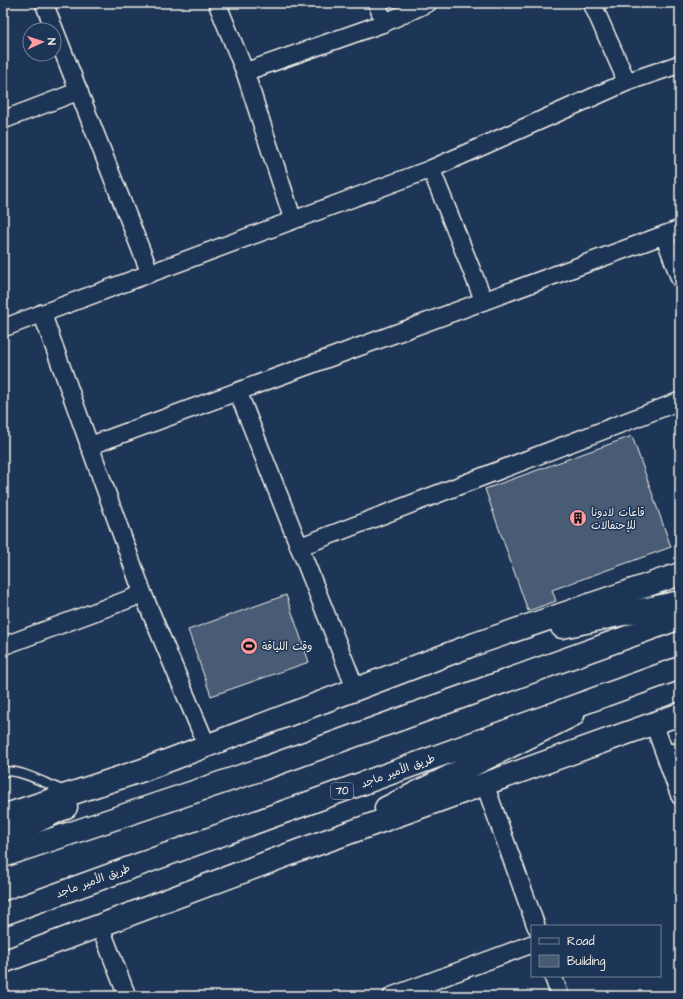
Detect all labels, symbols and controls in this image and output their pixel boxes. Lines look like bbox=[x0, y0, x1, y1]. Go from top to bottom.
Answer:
north arrow bbox=[22, 22, 62, 62]
text: N bbox=[44, 38, 59, 45]
place label: قاعات لادونا للإحتفالات bbox=[591, 505, 645, 533]
building icon: قاعات لادونا للإحتفالات bbox=[568, 508, 588, 528]
sports icon: وقت اللياقة bbox=[239, 636, 259, 656]
place label: وقت اللياقة bbox=[262, 639, 312, 654]
street label: طريق الأمير ماجد bbox=[359, 751, 437, 791]
road number: 70 bbox=[331, 783, 353, 799]
street label: طريق الأمير ماجد bbox=[54, 861, 132, 901]
legend bbox=[531, 925, 661, 977]
text: Road bbox=[567, 933, 595, 950]
text: Building bbox=[567, 953, 605, 971]

